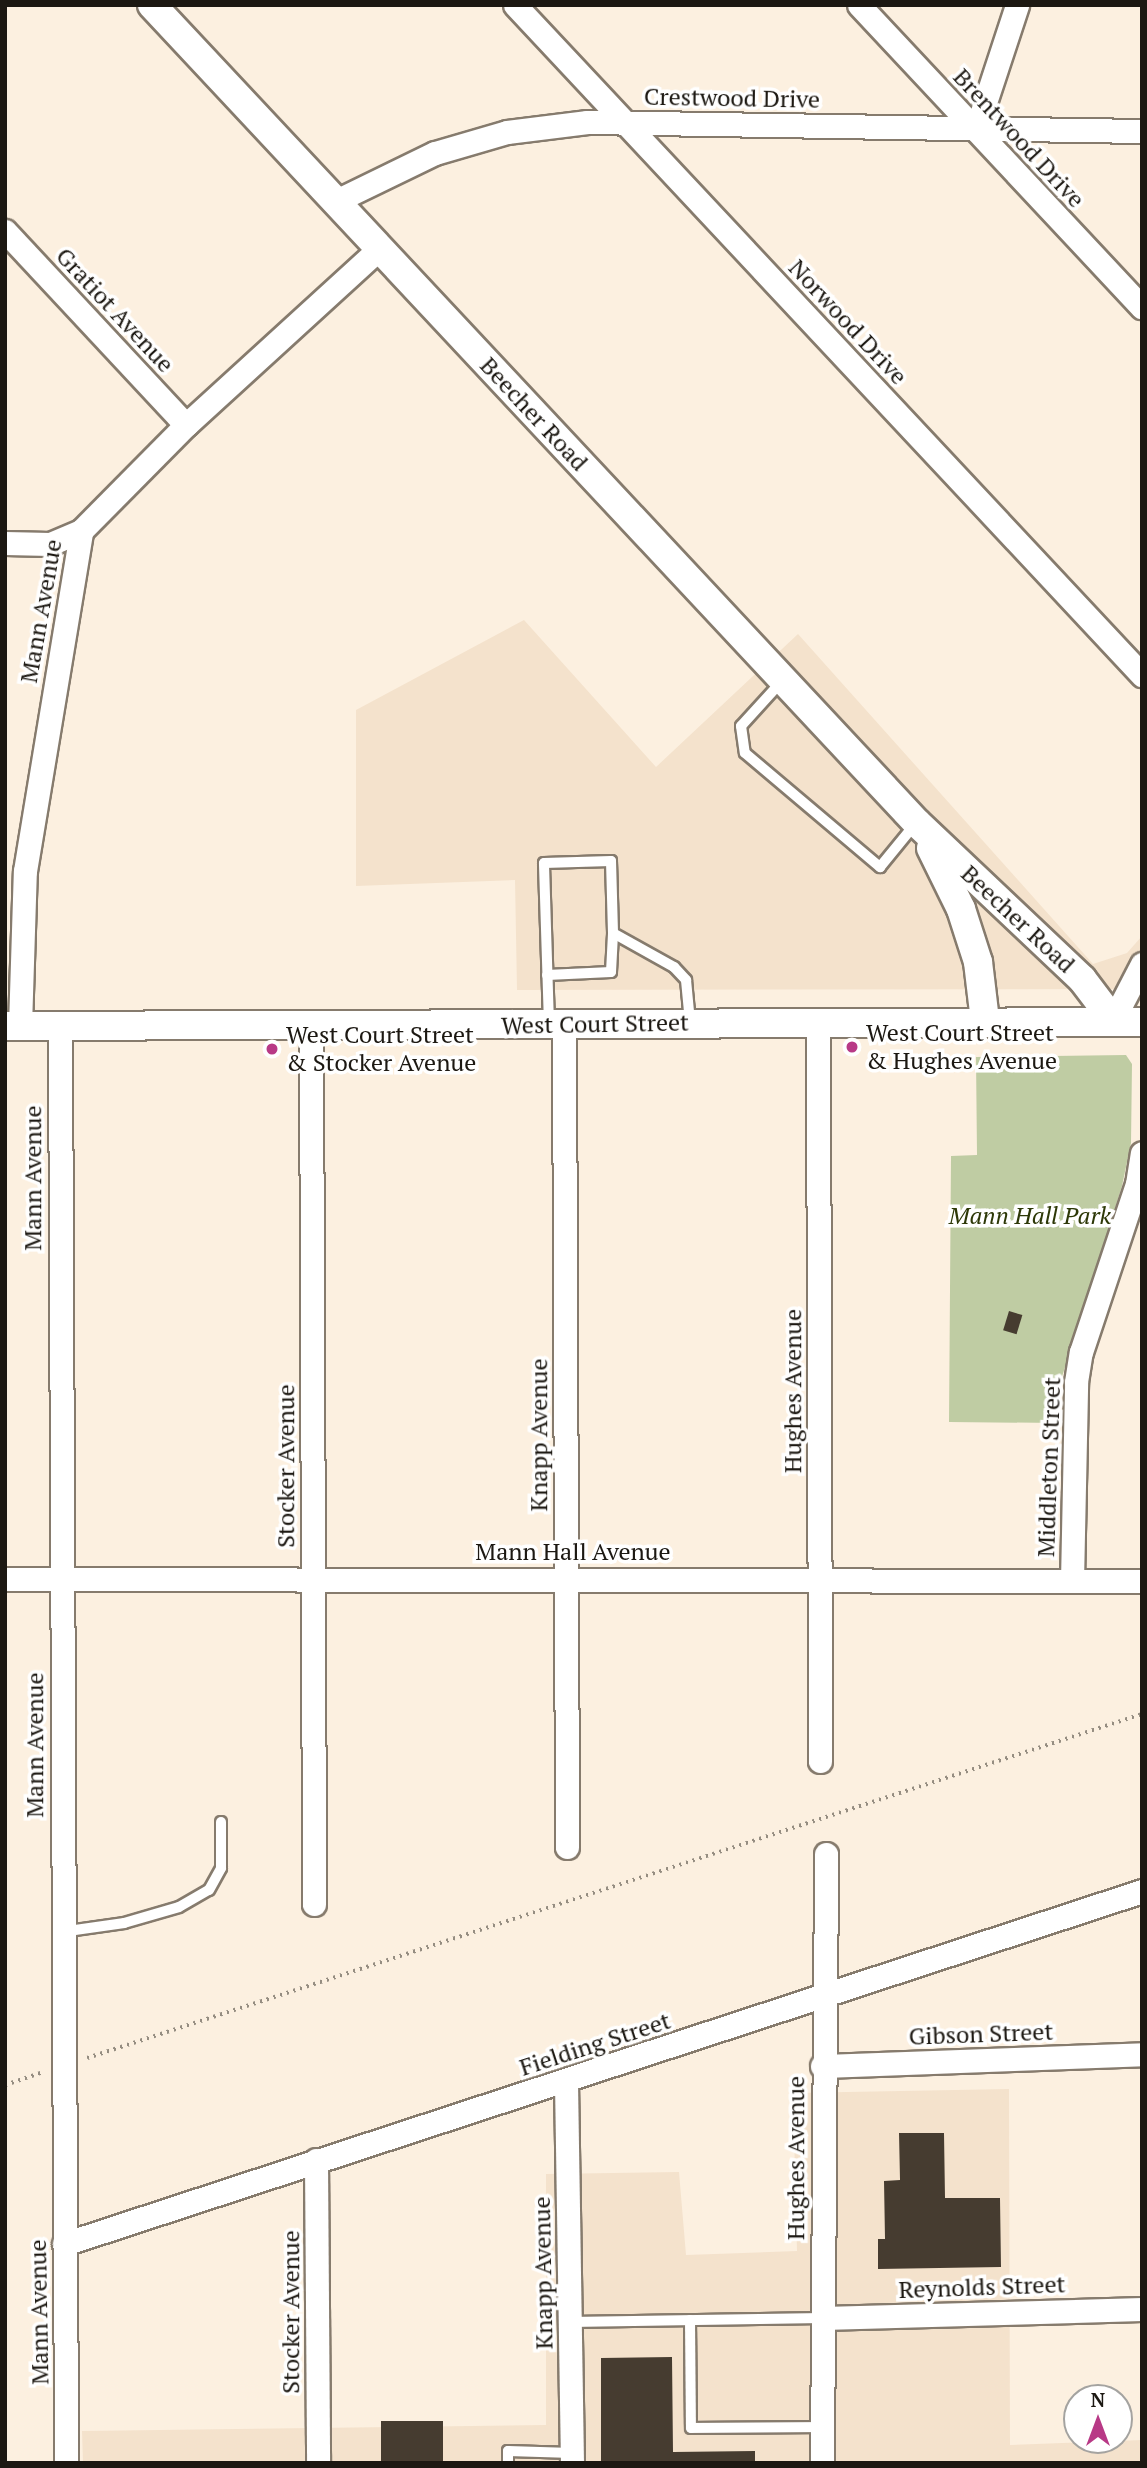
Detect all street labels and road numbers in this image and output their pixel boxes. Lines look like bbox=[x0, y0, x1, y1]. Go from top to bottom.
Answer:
street label: Brentwood Drive bbox=[947, 63, 1091, 213]
street label: Crestwood Drive bbox=[644, 82, 820, 114]
street label: Gratiot Avenue bbox=[50, 242, 180, 378]
street label: Norwood Drive bbox=[783, 254, 913, 390]
street label: Beecher Road bbox=[474, 351, 594, 477]
street label: Mann Avenue bbox=[14, 537, 68, 685]
street label: Beecher Road bbox=[955, 859, 1081, 979]
street label: West Court Street bbox=[501, 1008, 689, 1040]
street label: Mann Avenue bbox=[19, 1105, 47, 1251]
street label: Hughes Avenue bbox=[779, 1309, 807, 1473]
street label: Knapp Avenue bbox=[525, 1358, 553, 1512]
street label: Middleton Street bbox=[1031, 1376, 1067, 1558]
street label: Stocker Avenue bbox=[272, 1384, 300, 1548]
street label: Mann Hall Avenue bbox=[475, 1538, 671, 1566]
street label: Mann Avenue bbox=[21, 1672, 49, 1818]
street label: Fielding Street bbox=[516, 2006, 674, 2082]
street label: Gibson Street bbox=[908, 2017, 1054, 2051]
street label: Hughes Avenue bbox=[782, 2076, 810, 2240]
street label: Knapp Avenue bbox=[527, 2196, 559, 2350]
street label: Stocker Avenue bbox=[277, 2230, 305, 2394]
street label: Mann Avenue bbox=[23, 2239, 55, 2385]
street label: Reynolds Street bbox=[898, 2270, 1066, 2304]

